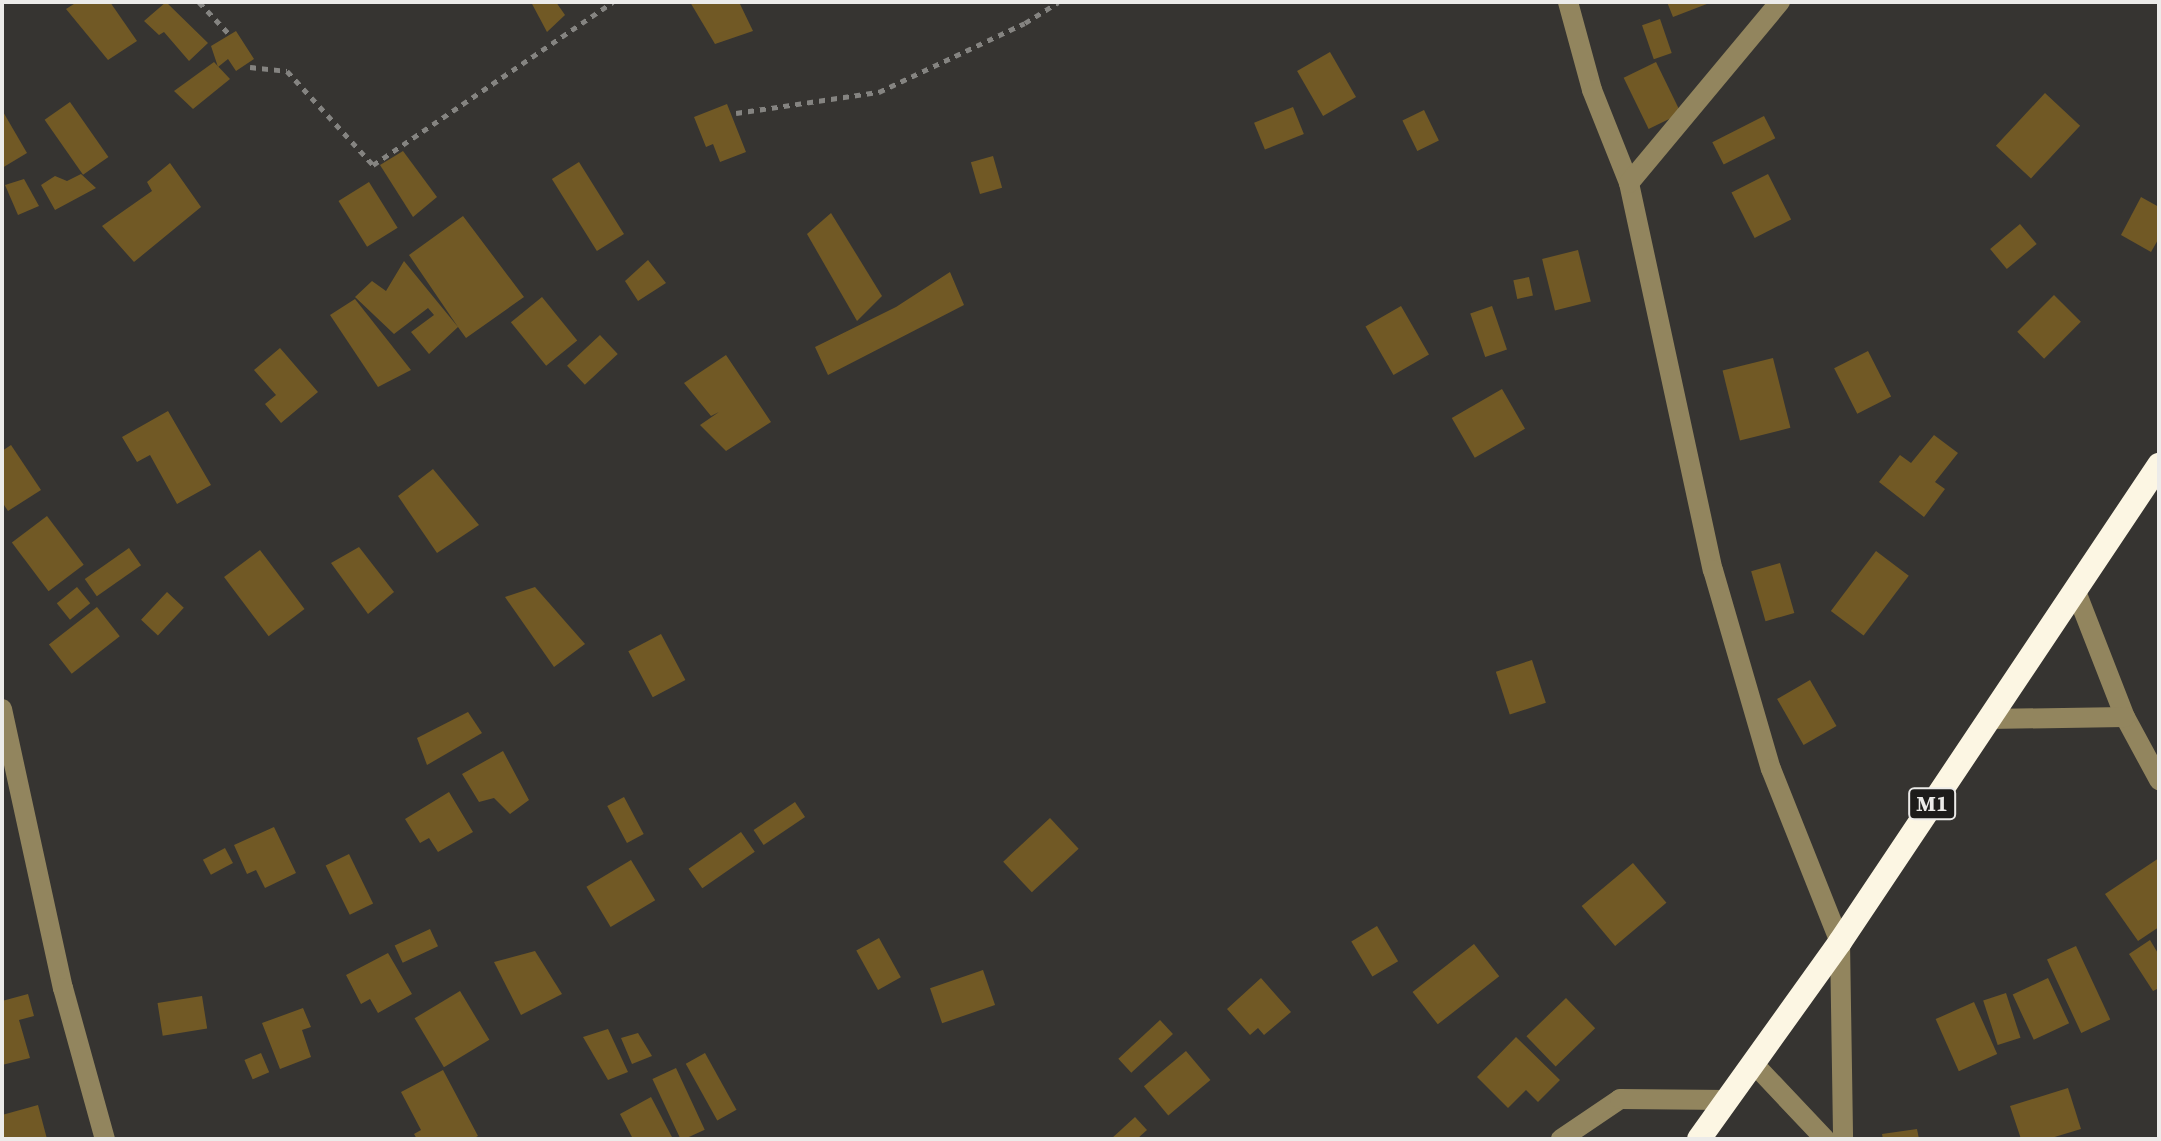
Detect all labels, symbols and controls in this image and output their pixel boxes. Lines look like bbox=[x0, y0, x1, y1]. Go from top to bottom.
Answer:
road number: M1 bbox=[1908, 786, 1956, 822]

